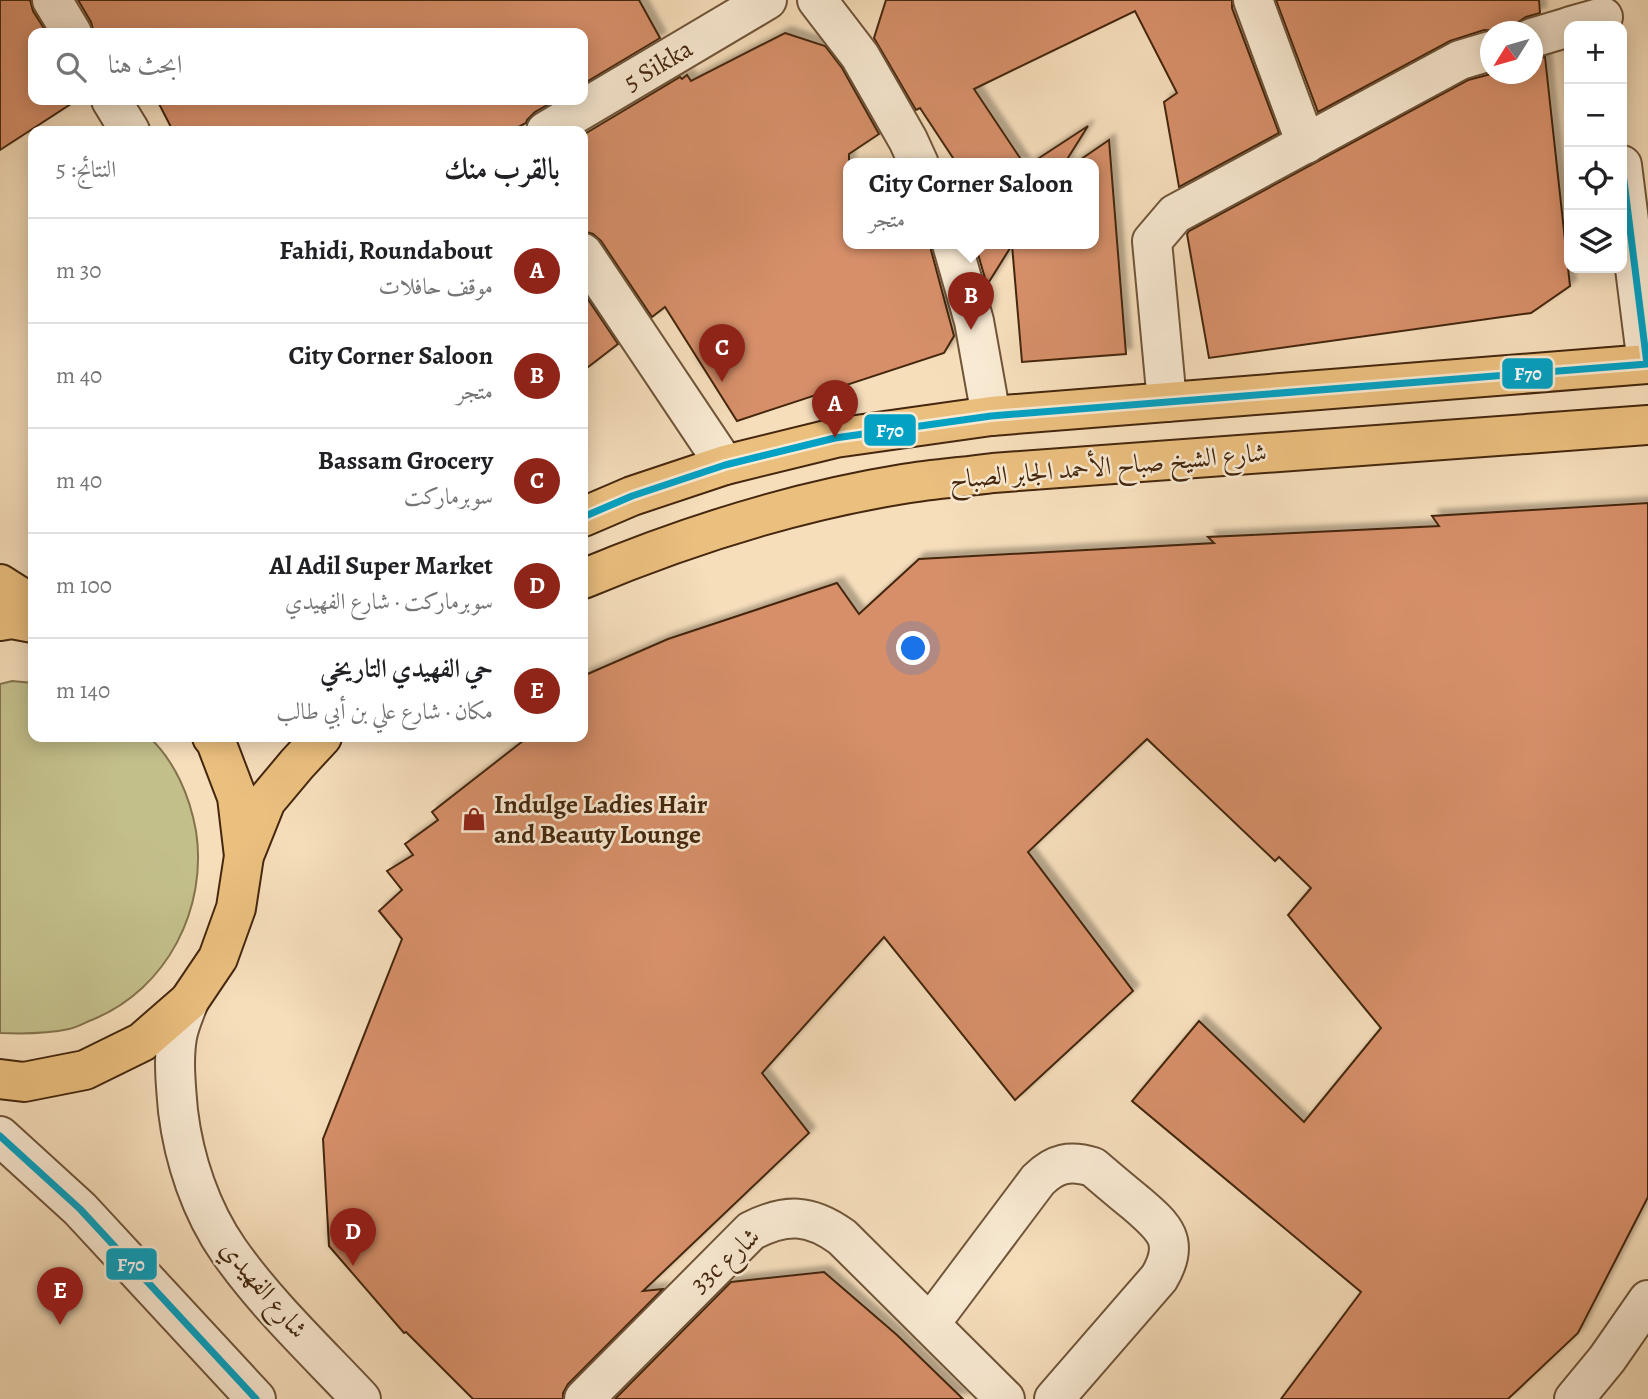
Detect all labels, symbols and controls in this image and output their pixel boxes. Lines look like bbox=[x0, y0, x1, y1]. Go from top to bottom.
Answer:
north arrow bbox=[1480, 21, 1543, 84]
map controls bbox=[1564, 21, 1627, 273]
button: + bbox=[1564, 21, 1627, 84]
search box bbox=[28, 28, 588, 105]
street label: 5 Sikka bbox=[617, 31, 699, 99]
text: ابحث هنا bbox=[108, 47, 183, 82]
icon: search bbox=[52, 48, 90, 86]
button: − bbox=[1564, 84, 1627, 147]
button: locate bbox=[1564, 147, 1627, 210]
text: بالقرب منك bbox=[444, 149, 560, 189]
text: النتائج: 5 bbox=[56, 154, 116, 185]
popup bbox=[843, 158, 1099, 249]
text: City Corner Saloon bbox=[869, 166, 1073, 201]
text: متجر bbox=[869, 204, 905, 235]
button: layers bbox=[1564, 210, 1627, 273]
text: Fahidi, Roundabout bbox=[279, 233, 493, 268]
text: 30 m bbox=[56, 255, 102, 286]
text: A bbox=[530, 255, 544, 286]
text: موقف حافلات bbox=[378, 271, 493, 302]
pin: B bbox=[948, 272, 994, 330]
pin: C bbox=[699, 324, 745, 382]
text: City Corner Saloon bbox=[289, 338, 493, 373]
line badge: F70 bbox=[1501, 357, 1554, 390]
text: 40 m bbox=[56, 360, 102, 391]
text: B bbox=[530, 360, 544, 391]
text: F70 bbox=[1514, 361, 1542, 387]
text: متجر bbox=[457, 376, 493, 407]
pin: A bbox=[812, 380, 858, 438]
line badge: F70 bbox=[863, 413, 917, 447]
text: F70 bbox=[876, 418, 904, 444]
street label: شارع الشيخ صباح الأحمد الجابر الصباح bbox=[948, 434, 1269, 503]
text: Bassam Grocery bbox=[318, 443, 493, 478]
text: 40 m bbox=[56, 465, 102, 496]
text: C bbox=[530, 465, 544, 496]
text: سوبرماركت bbox=[404, 481, 493, 512]
text: Al Adil Super Market bbox=[269, 548, 493, 583]
text: 100 m bbox=[56, 570, 112, 601]
text: D bbox=[529, 570, 545, 601]
text: سوبرماركت · شارع الفهيدي bbox=[285, 586, 493, 617]
your location bbox=[896, 631, 930, 665]
text: حي الفهيدي التاريخي bbox=[320, 651, 493, 686]
text: 140 m bbox=[56, 675, 110, 706]
text: E bbox=[530, 675, 544, 706]
text: مكان · شارع علي بن أبي طالب bbox=[276, 696, 493, 727]
place label: Indulge Ladies Hair and Beauty Lounge bbox=[494, 787, 708, 852]
shop icon: Indulge Ladies Hair and Beauty Lounge bbox=[460, 805, 488, 833]
pin: D bbox=[330, 1208, 376, 1266]
street label: 33c شارع bbox=[682, 1219, 770, 1304]
street label: شارع الفهيدي bbox=[209, 1232, 316, 1348]
line badge: F70 bbox=[105, 1247, 158, 1281]
text: F70 bbox=[117, 1252, 145, 1278]
pin: E bbox=[37, 1267, 83, 1325]

